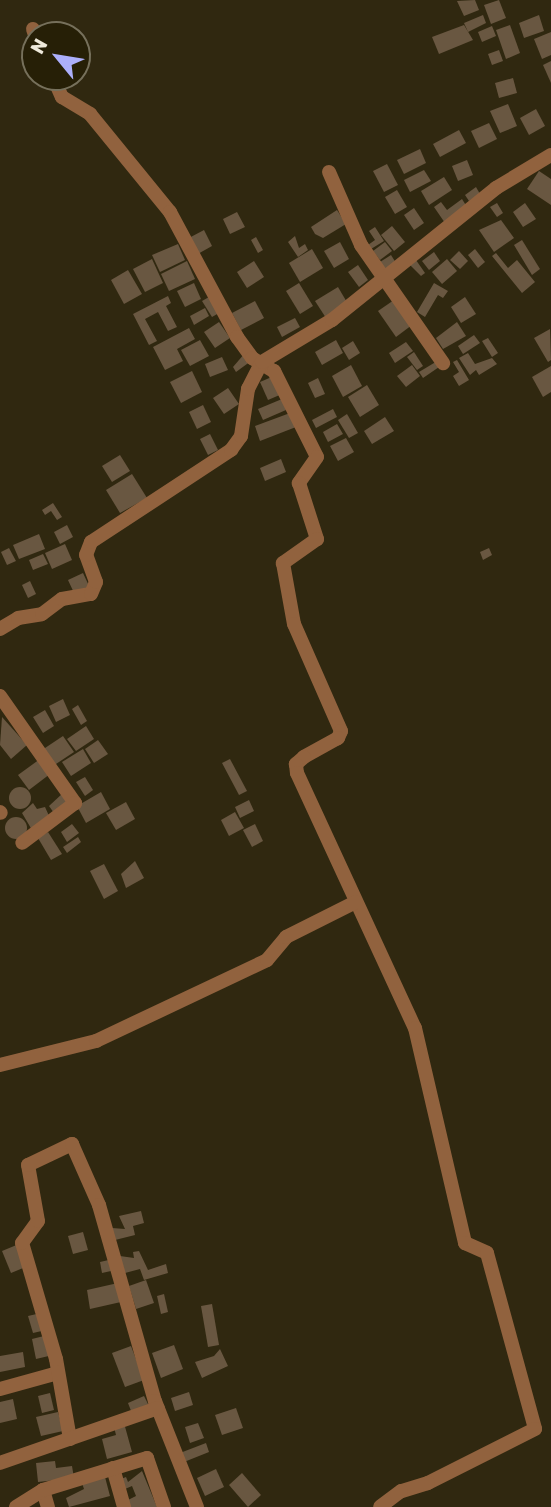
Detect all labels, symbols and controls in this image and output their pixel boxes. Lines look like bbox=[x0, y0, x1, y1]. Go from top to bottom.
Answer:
north arrow bbox=[21, 21, 91, 91]
text: N bbox=[26, 35, 52, 58]

